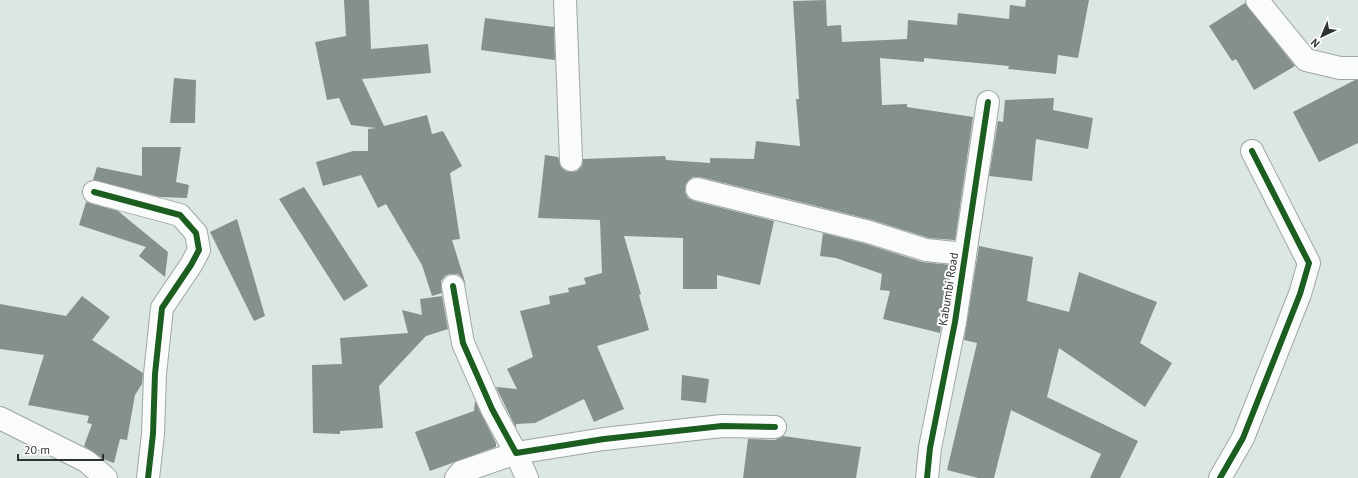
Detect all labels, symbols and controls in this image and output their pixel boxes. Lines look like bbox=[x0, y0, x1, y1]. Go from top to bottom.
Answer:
north arrow bbox=[1302, 16, 1342, 56]
text: N bbox=[1308, 36, 1323, 51]
street label: Kabumbi Road bbox=[935, 251, 961, 327]
scale bar bbox=[18, 436, 103, 462]
text: 20 m bbox=[24, 442, 50, 457]

